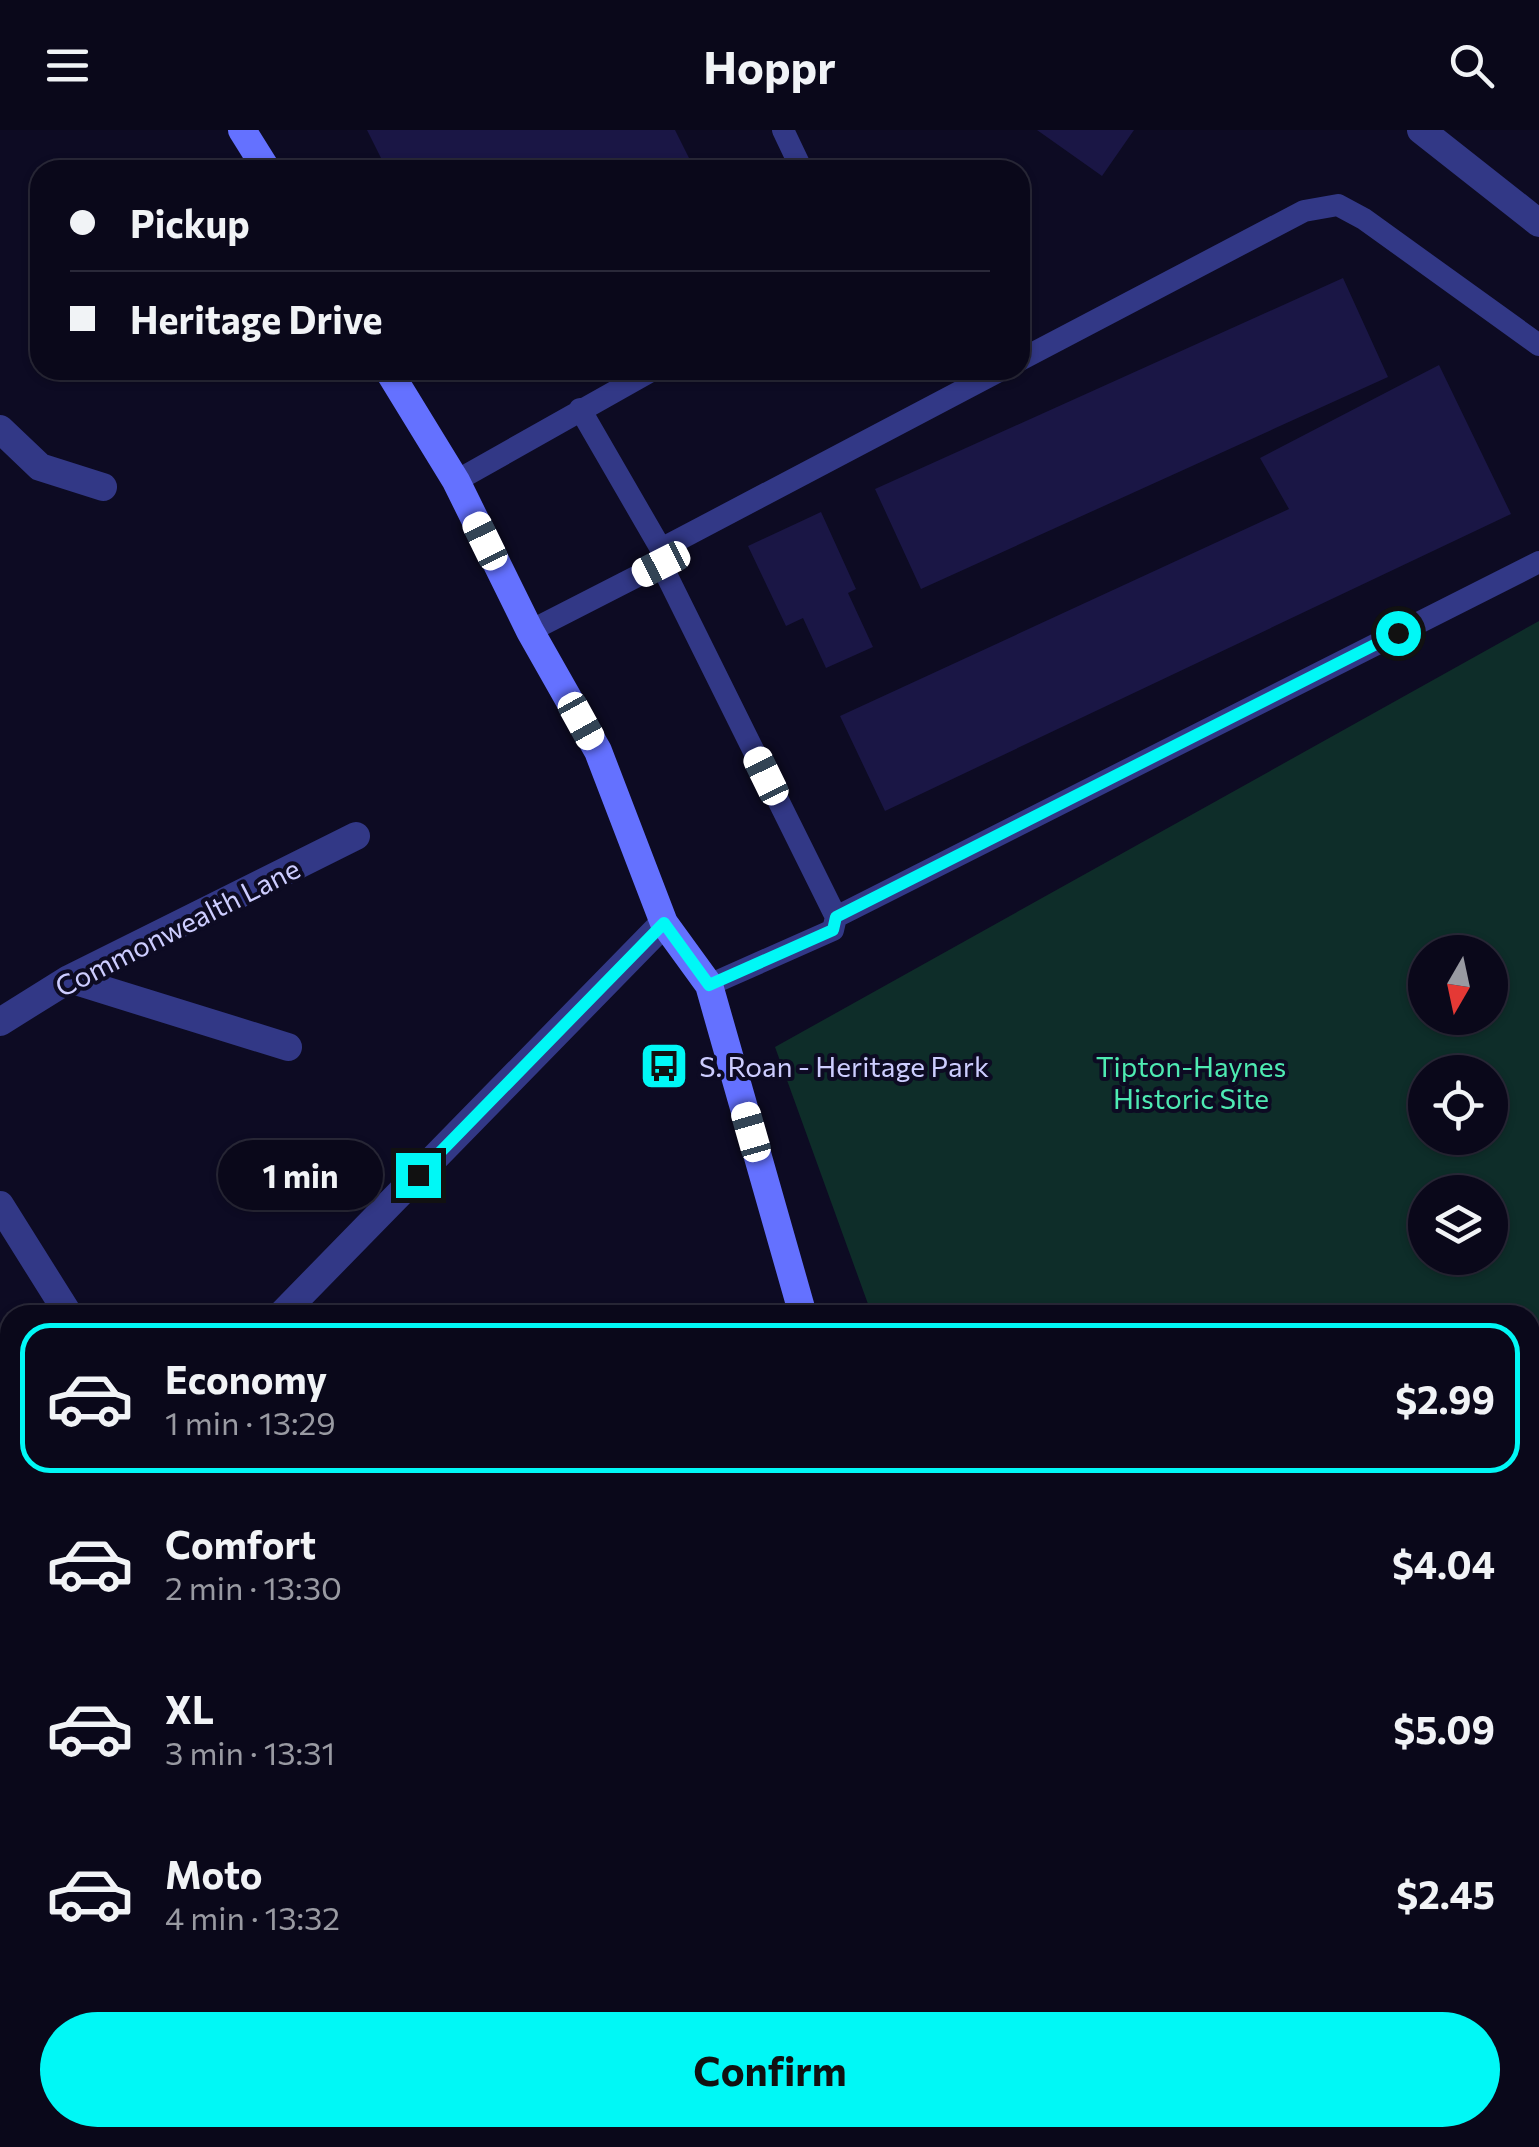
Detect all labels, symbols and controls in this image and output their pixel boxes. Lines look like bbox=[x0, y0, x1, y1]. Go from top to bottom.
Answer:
icon: menu bbox=[40, 38, 95, 93]
text: Hoppr bbox=[703, 38, 836, 93]
icon: search bbox=[1444, 38, 1499, 93]
text: Pickup bbox=[130, 199, 250, 246]
text: Heritage Drive bbox=[130, 295, 383, 342]
car bbox=[458, 507, 512, 575]
car bbox=[627, 537, 695, 591]
route start bbox=[1376, 611, 1421, 656]
car bbox=[553, 687, 609, 755]
car bbox=[739, 742, 793, 810]
street label: Commonwealth Lane bbox=[49, 851, 305, 1003]
north arrow bbox=[1408, 935, 1508, 1035]
map controls bbox=[1408, 935, 1508, 1275]
bus stop icon: S. Roan - Heritage Park bbox=[638, 1040, 690, 1092]
place label: S. Roan - Heritage Park bbox=[699, 1049, 989, 1083]
park label: Tipton-Haynes Historic Site bbox=[1096, 1049, 1286, 1115]
button: locate bbox=[1408, 1055, 1508, 1155]
car bbox=[728, 1099, 774, 1165]
callout: 1 min bbox=[218, 1140, 383, 1210]
route end bbox=[396, 1153, 441, 1198]
text: 1 min bbox=[263, 1155, 338, 1195]
button: layers bbox=[1408, 1175, 1508, 1275]
icon: car bbox=[45, 1353, 135, 1443]
text: Economy bbox=[165, 1355, 327, 1402]
text: $2.99 bbox=[1395, 1375, 1495, 1422]
text: 1 min · 13:29 bbox=[165, 1402, 336, 1442]
icon: car bbox=[45, 1518, 135, 1608]
text: Comfort bbox=[165, 1520, 316, 1567]
text: $4.04 bbox=[1392, 1540, 1495, 1587]
text: 2 min · 13:30 bbox=[165, 1567, 342, 1607]
icon: car bbox=[45, 1683, 135, 1773]
text: XL bbox=[165, 1685, 214, 1732]
text: $5.09 bbox=[1393, 1705, 1495, 1752]
text: 3 min · 13:31 bbox=[165, 1732, 335, 1772]
icon: car bbox=[45, 1848, 135, 1938]
text: Moto bbox=[165, 1850, 263, 1897]
text: $2.45 bbox=[1396, 1870, 1495, 1917]
text: 4 min · 13:32 bbox=[165, 1897, 340, 1937]
button: Confirm bbox=[40, 2012, 1500, 2127]

